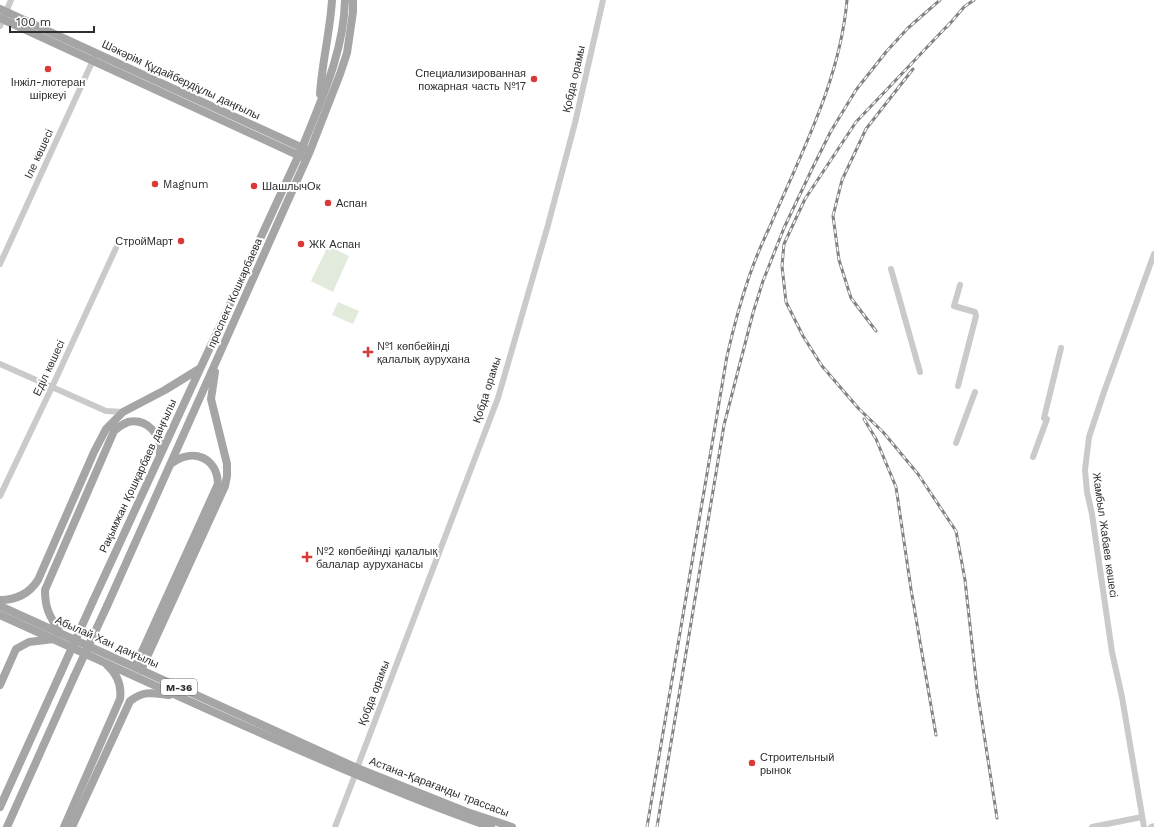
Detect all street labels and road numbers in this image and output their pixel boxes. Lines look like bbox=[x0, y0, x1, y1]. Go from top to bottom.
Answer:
street label: Шәкәрім Құдайбердіұлы даңғылы bbox=[100, 38, 262, 122]
street label: Қобда орамы bbox=[560, 44, 588, 114]
street label: Іле көшесі bbox=[22, 127, 56, 181]
street label: проспект Кошкарбаева bbox=[205, 236, 265, 350]
street label: Еділ көшесі bbox=[30, 338, 68, 398]
street label: Қобда орамы bbox=[470, 355, 504, 425]
street label: Рақымжан Қошқарбаев даңғылы bbox=[97, 397, 179, 555]
street label: Жамбыл Жабаев көшесі bbox=[1090, 472, 1120, 598]
street label: Абылай Хан даңғылы bbox=[53, 613, 161, 671]
street label: Қобда орамы bbox=[356, 659, 392, 727]
road number: M-36 bbox=[161, 679, 197, 695]
street label: Астана-Қарағанды трассасы bbox=[367, 754, 511, 820]

